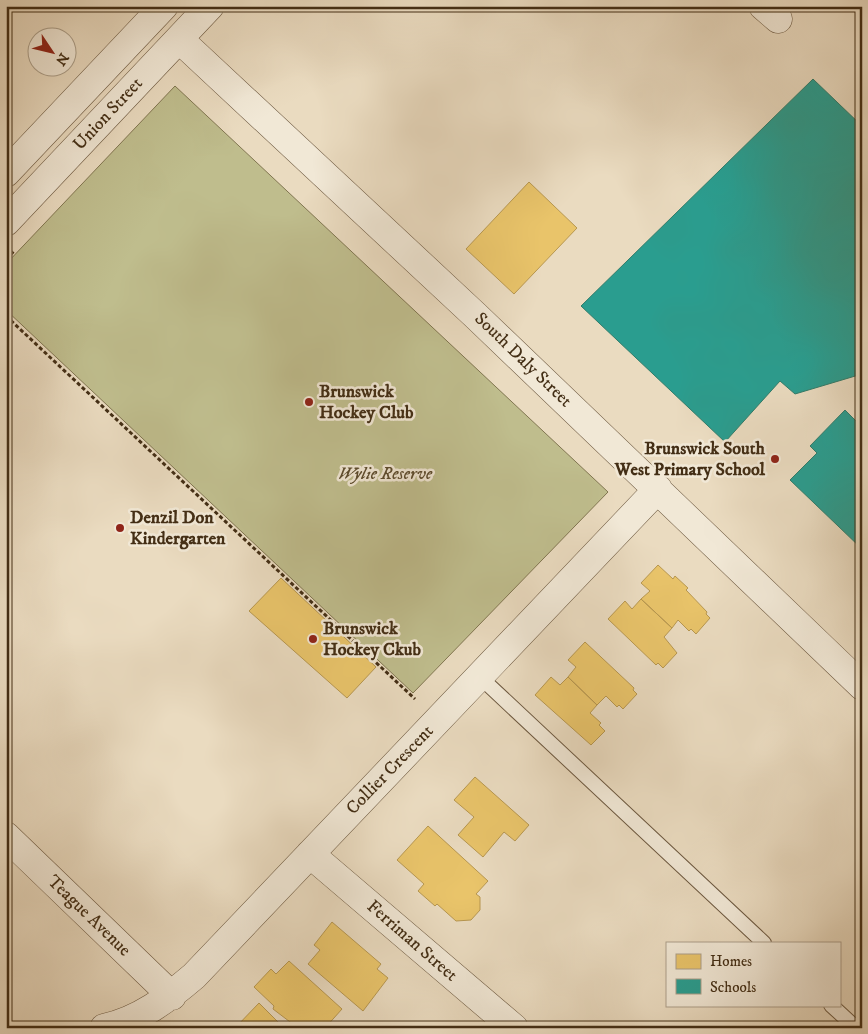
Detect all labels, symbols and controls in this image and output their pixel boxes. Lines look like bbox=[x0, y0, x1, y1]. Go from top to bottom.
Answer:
north arrow bbox=[28, 28, 78, 78]
text: N bbox=[51, 49, 73, 69]
street label: Union Street bbox=[69, 73, 148, 155]
street label: South Daly Street bbox=[470, 308, 577, 412]
place label: Brunswick Hockey Club bbox=[319, 381, 414, 424]
marker: Brunswick Hockey Club bbox=[303, 396, 315, 408]
place label: Brunswick South West Primary School bbox=[614, 438, 766, 481]
marker: Brunswick South West Primary School bbox=[769, 453, 781, 465]
park label: Wylie Reserve bbox=[338, 463, 433, 485]
place label: Denzil Don Kindergarten bbox=[130, 507, 226, 550]
marker: Denzil Don Kindergarten bbox=[114, 522, 126, 534]
place label: Brunswick Hockey Ckub bbox=[323, 618, 421, 661]
marker: Brunswick Hockey Ckub bbox=[307, 633, 319, 645]
street label: Collier Crescent bbox=[342, 720, 439, 820]
street label: Teague Avenue bbox=[43, 871, 135, 961]
street label: Ferriman Street bbox=[362, 896, 462, 987]
legend bbox=[666, 942, 840, 1006]
text: Homes bbox=[710, 952, 752, 971]
text: Schools bbox=[710, 978, 756, 997]

